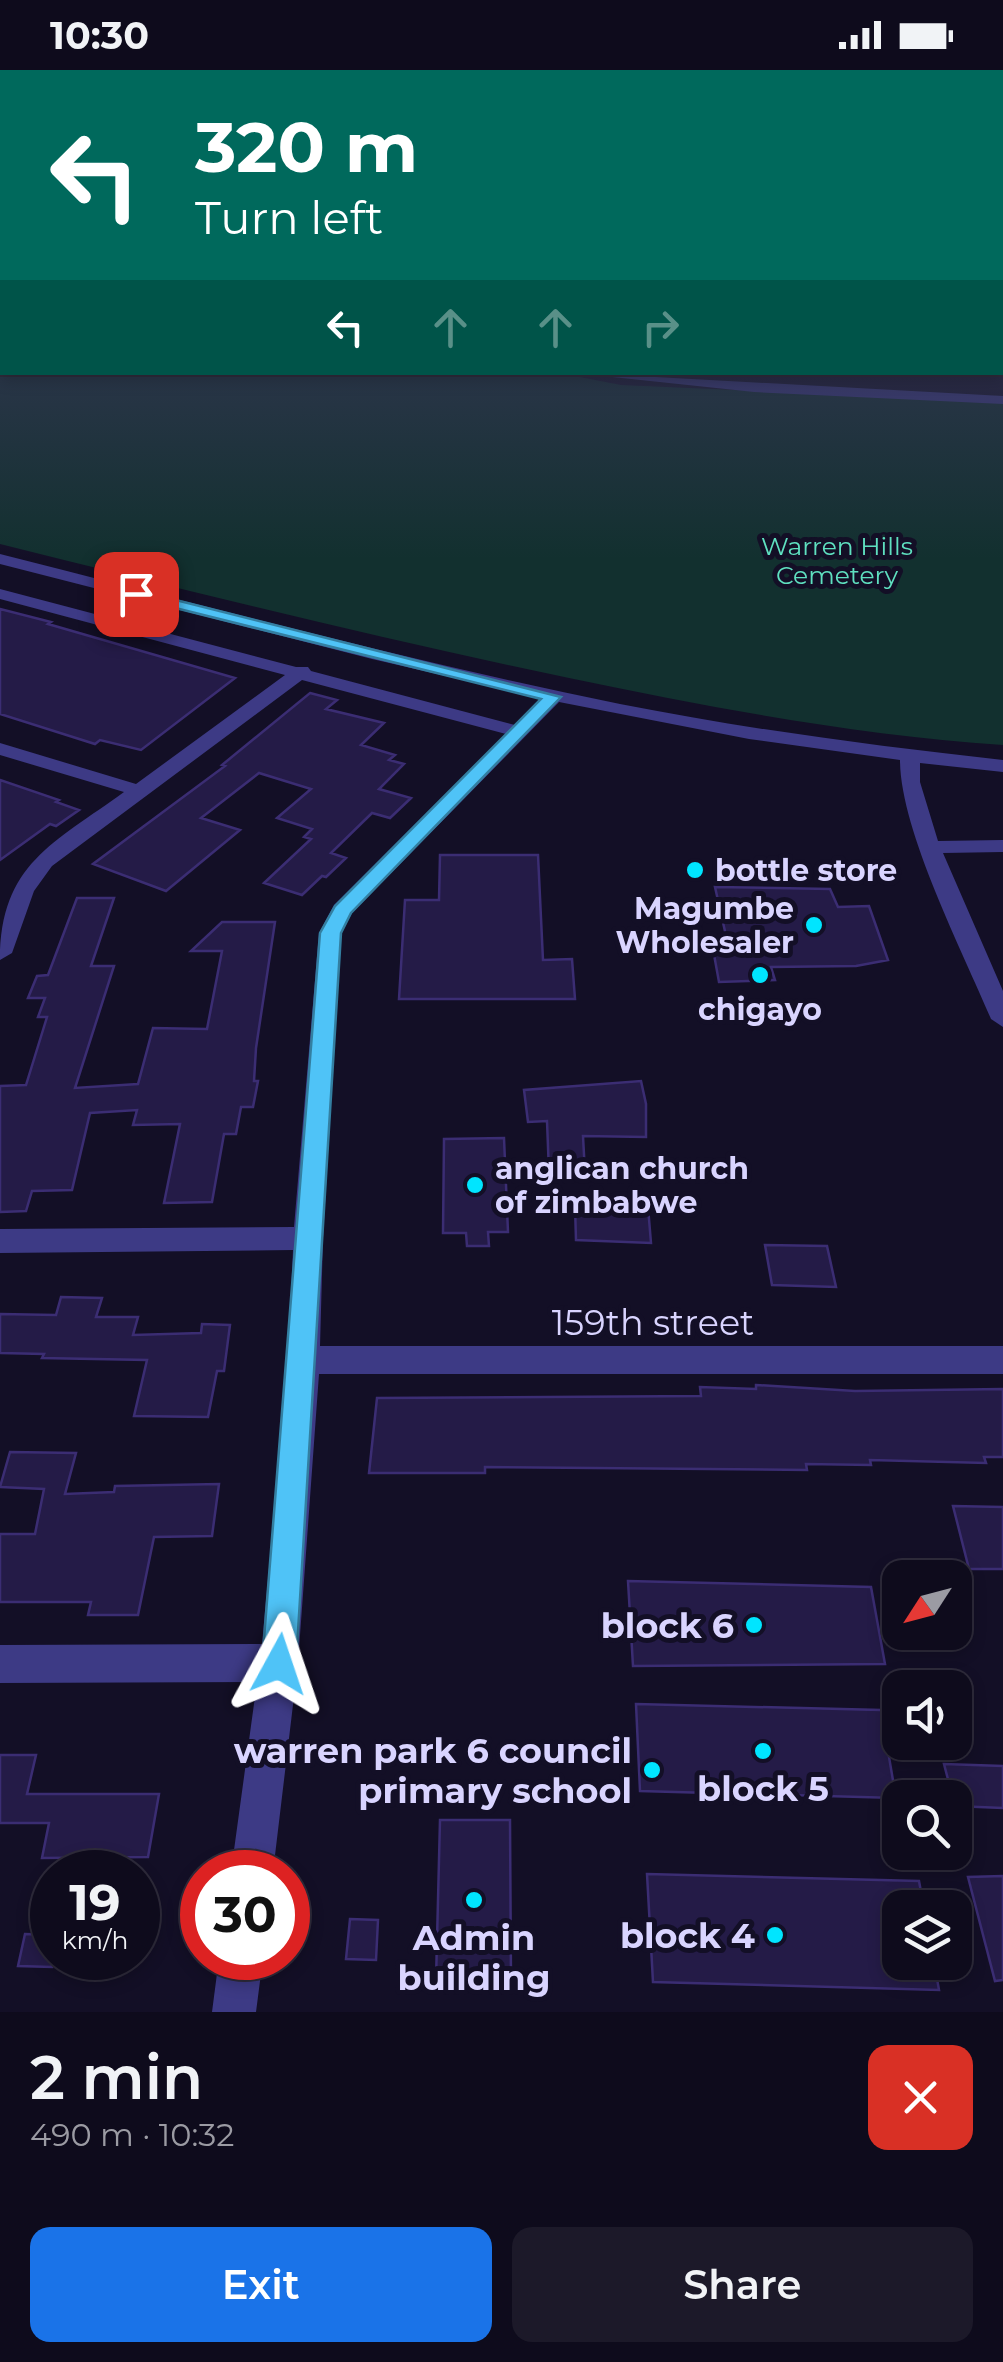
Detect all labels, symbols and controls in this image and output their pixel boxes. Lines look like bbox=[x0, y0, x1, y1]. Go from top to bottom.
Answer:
text: 10:30 bbox=[50, 12, 149, 59]
text: 320 m bbox=[195, 104, 418, 190]
icon: left bbox=[30, 110, 160, 240]
text: Turn left bbox=[195, 190, 383, 245]
icon: left bbox=[318, 300, 373, 355]
icon: ahead bbox=[423, 300, 478, 355]
icon: ahead bbox=[528, 300, 583, 355]
icon: right bbox=[633, 300, 688, 355]
park label: Warren Hills Cemetery bbox=[761, 531, 913, 590]
pin bbox=[94, 552, 179, 637]
icon: arrive bbox=[109, 567, 164, 622]
place label: bottle store bbox=[715, 852, 897, 889]
marker: bottle store bbox=[684, 859, 706, 881]
place label: Magumbe Wholesaler bbox=[615, 890, 794, 961]
marker: Magumbe Wholesaler bbox=[803, 914, 825, 936]
marker: chigayo bbox=[749, 964, 771, 986]
place label: chigayo bbox=[698, 991, 822, 1028]
place label: anglican church of zimbabwe bbox=[495, 1150, 749, 1221]
marker: anglican church of zimbabwe bbox=[464, 1174, 486, 1196]
street label: 159th street bbox=[552, 1301, 754, 1344]
north arrow bbox=[882, 1560, 972, 1650]
map controls bbox=[882, 1560, 972, 1980]
place label: block 6 bbox=[601, 1604, 734, 1647]
position arrow bbox=[227, 1612, 331, 1716]
marker: block 6 bbox=[743, 1614, 765, 1636]
button: sound bbox=[882, 1670, 972, 1760]
place label: warren park 6 council primary school bbox=[234, 1729, 632, 1812]
marker: block 5 bbox=[752, 1740, 774, 1762]
marker: warren park 6 council primary school bbox=[641, 1759, 663, 1781]
place label: block 5 bbox=[697, 1767, 829, 1810]
button: search bbox=[882, 1780, 972, 1870]
speed limit sign: 30 bbox=[180, 1850, 310, 1980]
text: 19 bbox=[69, 1872, 121, 1933]
marker: Admin building bbox=[463, 1889, 485, 1911]
button: layers bbox=[882, 1890, 972, 1980]
place label: block 4 bbox=[620, 1914, 755, 1957]
place label: Admin building bbox=[398, 1916, 550, 1999]
marker: block 4 bbox=[764, 1924, 786, 1946]
text: km/h bbox=[62, 1925, 128, 1955]
text: 2 min bbox=[30, 2041, 203, 2114]
button: close bbox=[868, 2045, 973, 2150]
text: 490 m · 10:32 bbox=[30, 2115, 234, 2154]
button: Exit bbox=[30, 2227, 492, 2342]
button: Share bbox=[512, 2227, 973, 2342]

